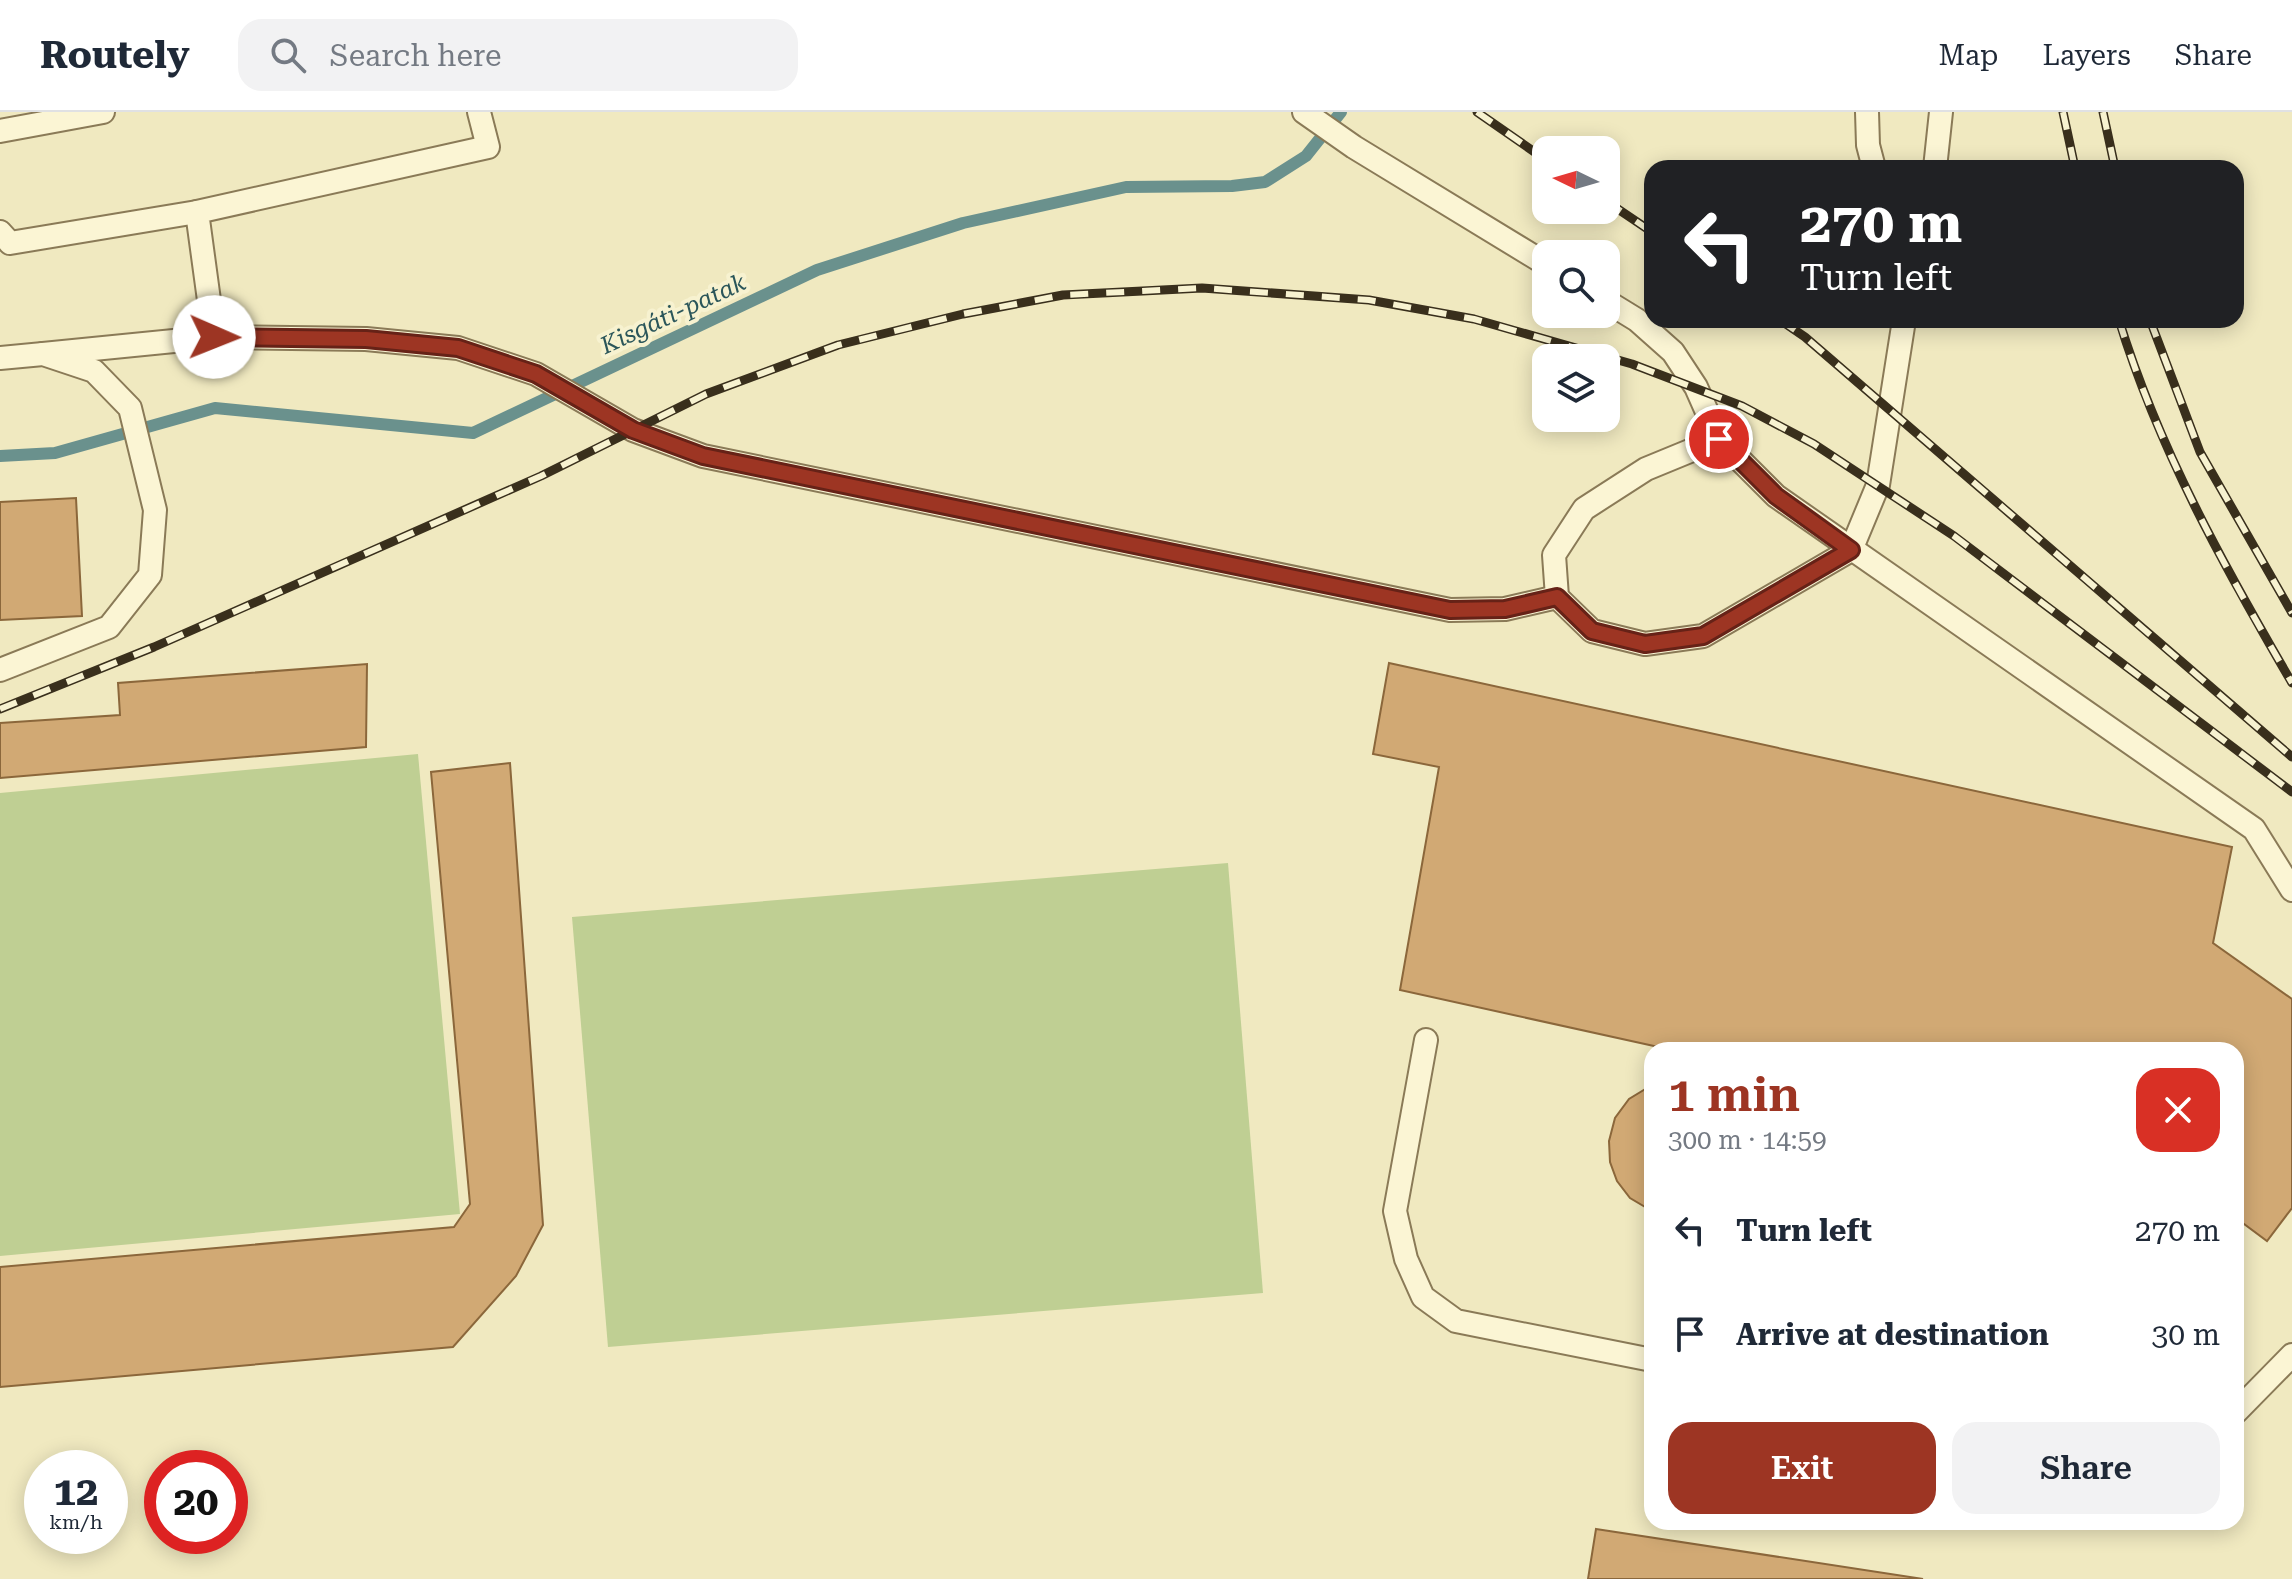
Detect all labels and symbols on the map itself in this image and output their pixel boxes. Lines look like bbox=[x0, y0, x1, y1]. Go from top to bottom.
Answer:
north arrow bbox=[1532, 136, 1620, 224]
water label: Kisgáti-patak bbox=[595, 268, 750, 360]
position arrow bbox=[172, 295, 256, 379]
pin bbox=[1685, 405, 1753, 473]
speed limit sign: 20 bbox=[144, 1450, 248, 1554]

